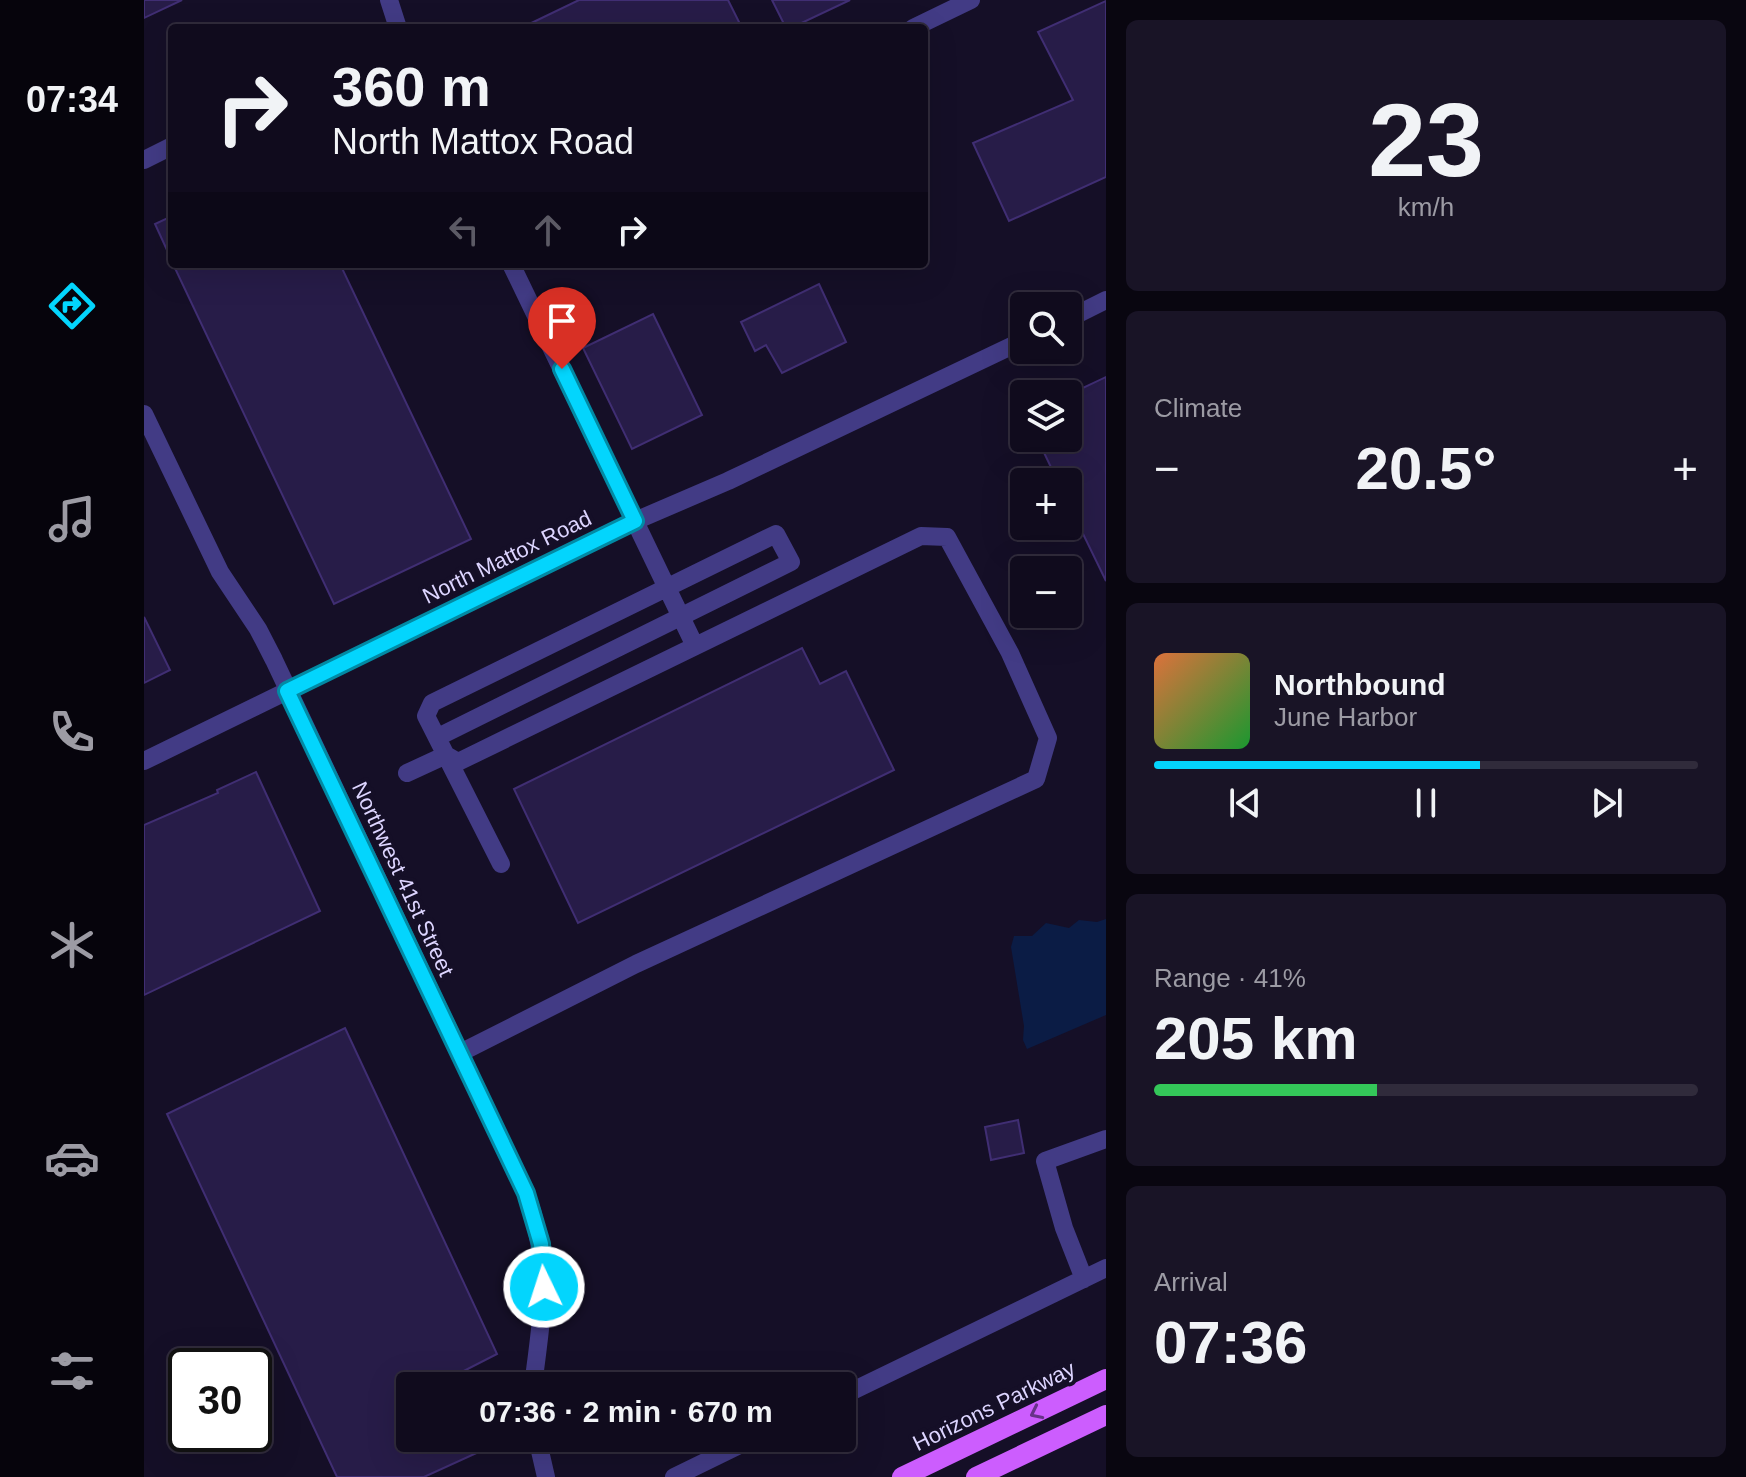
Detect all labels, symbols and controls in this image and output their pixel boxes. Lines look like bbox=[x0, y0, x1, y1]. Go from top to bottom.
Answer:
text: 360 m bbox=[332, 55, 491, 118]
icon: right bbox=[200, 56, 304, 160]
text: 07:34 bbox=[26, 79, 118, 120]
text: 23 bbox=[1368, 82, 1484, 198]
text: North Mattox Road bbox=[332, 121, 634, 162]
text: km/h bbox=[1398, 192, 1454, 222]
icon: left bbox=[442, 208, 486, 252]
icon: ahead bbox=[526, 208, 570, 252]
icon: right bbox=[610, 208, 654, 252]
icon: directions bbox=[44, 278, 100, 334]
pin bbox=[528, 287, 596, 369]
map controls bbox=[1010, 292, 1082, 628]
button: search bbox=[1010, 292, 1082, 364]
icon: arrive bbox=[540, 299, 584, 343]
button: layers bbox=[1010, 380, 1082, 452]
text: Climate bbox=[1154, 393, 1242, 423]
text: 20.5° bbox=[1356, 435, 1496, 502]
text: − bbox=[1154, 444, 1180, 493]
text: + bbox=[1672, 444, 1698, 493]
button: + bbox=[1010, 468, 1082, 540]
icon: music bbox=[44, 491, 100, 547]
street label: North Mattox Road bbox=[419, 505, 595, 609]
button: − bbox=[1010, 556, 1082, 628]
text: Northbound bbox=[1274, 668, 1446, 701]
text: June Harbor bbox=[1274, 702, 1417, 732]
icon: phone bbox=[44, 704, 100, 760]
street label: Northwest 41st Street bbox=[347, 778, 459, 980]
icon: previous bbox=[1223, 781, 1267, 825]
icon: pause bbox=[1404, 781, 1448, 825]
icon: next bbox=[1585, 781, 1629, 825]
icon: climate bbox=[44, 917, 100, 973]
text: Range · 41% bbox=[1154, 963, 1306, 993]
text: 205 km bbox=[1154, 1005, 1358, 1072]
icon: car bbox=[44, 1130, 100, 1186]
position arrow bbox=[502, 1245, 586, 1329]
text: Arrival bbox=[1154, 1267, 1228, 1297]
text: 07:36 bbox=[1154, 1309, 1307, 1376]
icon: filters bbox=[44, 1343, 100, 1399]
speed limit sign: 30 bbox=[168, 1348, 272, 1452]
street label: Horizons Parkway bbox=[909, 1356, 1079, 1456]
text: 07:36 · 2 min · 670 m bbox=[479, 1395, 773, 1428]
one-way arrow bbox=[1029, 1403, 1044, 1419]

